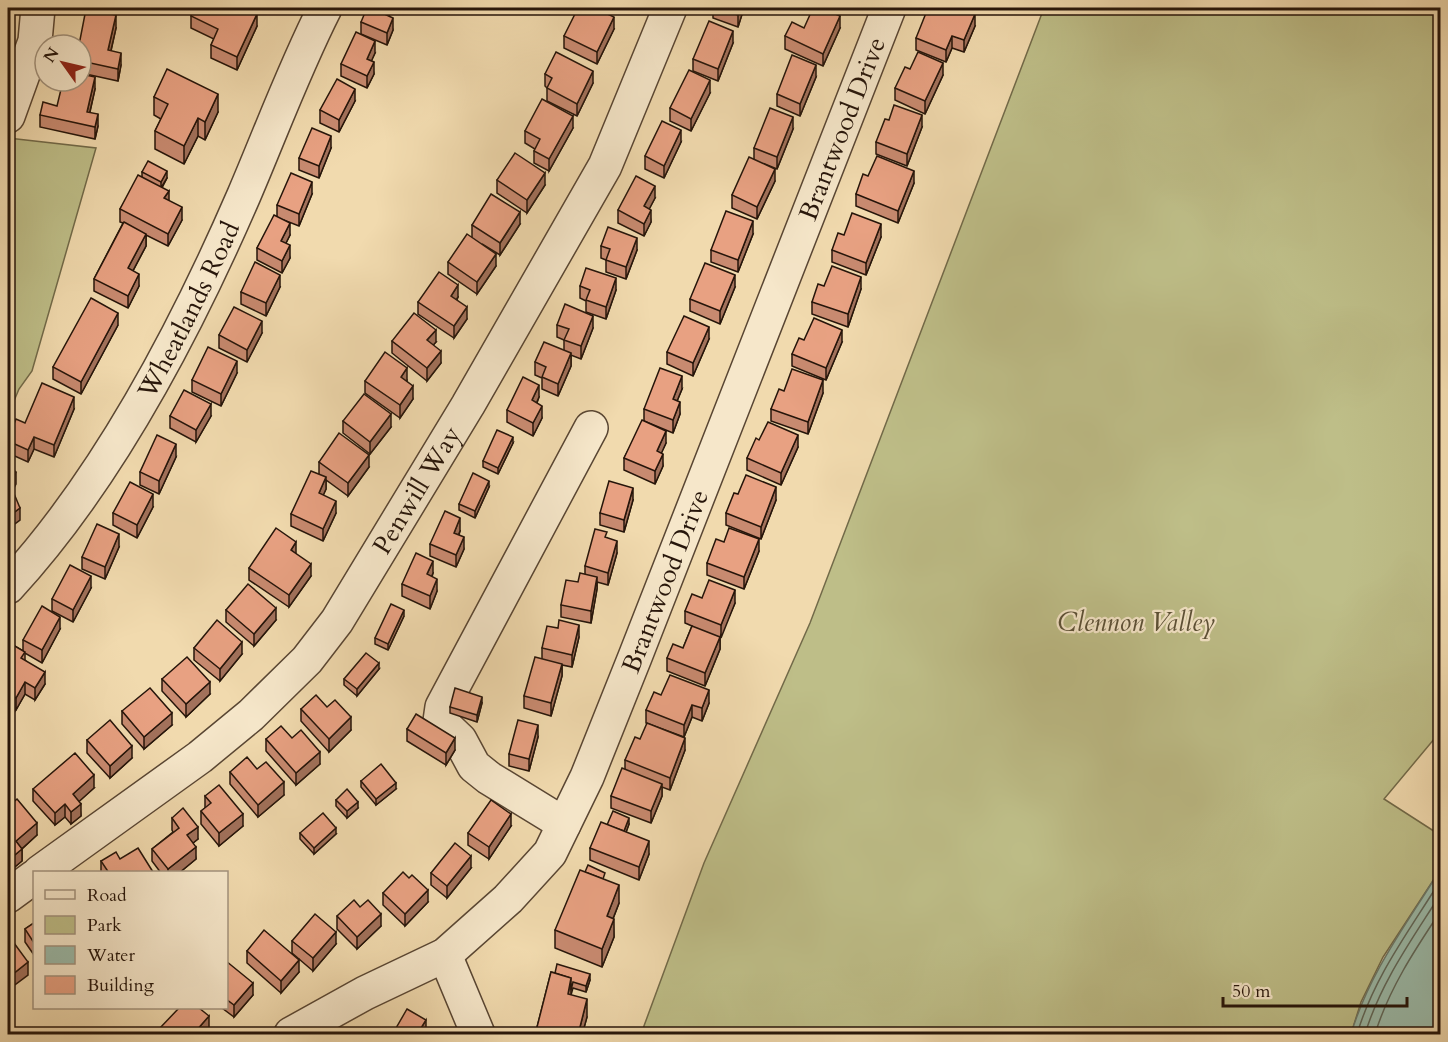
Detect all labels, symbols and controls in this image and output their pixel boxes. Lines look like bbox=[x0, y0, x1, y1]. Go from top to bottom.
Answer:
street label: Brantwood Drive bbox=[790, 32, 893, 225]
north arrow bbox=[33, 33, 93, 93]
text: N bbox=[38, 43, 64, 67]
street label: Wheatlands Road bbox=[129, 216, 248, 405]
street label: Penwill Way bbox=[364, 419, 469, 561]
street label: Brantwood Drive bbox=[613, 484, 716, 678]
park label: Clennon Valley bbox=[1057, 605, 1215, 640]
legend bbox=[33, 871, 228, 1009]
text: Road bbox=[87, 883, 127, 908]
text: Park bbox=[87, 913, 122, 938]
text: Water bbox=[86, 943, 136, 968]
scale bar bbox=[1223, 970, 1408, 1008]
text: Building bbox=[87, 973, 155, 998]
text: 50 m bbox=[1232, 979, 1271, 1004]

